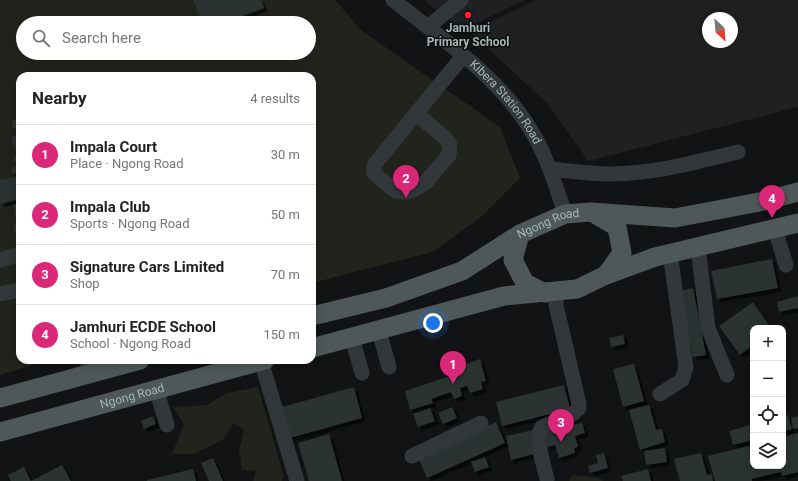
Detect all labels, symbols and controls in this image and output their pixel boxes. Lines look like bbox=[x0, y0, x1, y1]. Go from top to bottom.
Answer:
marker: Jamhuri Primary School bbox=[463, 10, 473, 20]
north arrow bbox=[702, 12, 738, 48]
search box bbox=[16, 16, 316, 60]
place label: Jamhuri Primary School bbox=[427, 21, 509, 49]
icon: search bbox=[30, 27, 52, 49]
text: Search here bbox=[62, 29, 141, 47]
street label: Kibera Station Road bbox=[467, 57, 544, 146]
text: Nearby bbox=[32, 88, 87, 108]
text: 4 results bbox=[250, 91, 300, 106]
text: Impala Court bbox=[70, 138, 157, 156]
text: 1 bbox=[41, 147, 49, 162]
text: 30 m bbox=[271, 147, 300, 162]
text: Place · Ngong Road bbox=[70, 156, 184, 171]
pin: 2 bbox=[393, 165, 419, 198]
pin: 4 bbox=[759, 185, 785, 218]
text: Impala Club bbox=[70, 198, 150, 216]
street label: Ngong Road bbox=[515, 206, 580, 241]
text: 2 bbox=[41, 207, 49, 222]
text: 50 m bbox=[271, 207, 300, 222]
text: Sports · Ngong Road bbox=[70, 216, 189, 231]
text: Signature Cars Limited bbox=[70, 258, 224, 276]
text: 3 bbox=[41, 267, 49, 282]
text: 70 m bbox=[271, 267, 300, 282]
text: Shop bbox=[70, 276, 100, 291]
your location bbox=[423, 313, 443, 333]
text: Jamhuri ECDE School bbox=[70, 318, 216, 336]
map controls bbox=[750, 325, 786, 469]
button: + bbox=[750, 325, 786, 361]
text: 4 bbox=[41, 327, 49, 342]
text: 150 m bbox=[263, 327, 300, 342]
text: School · Ngong Road bbox=[70, 336, 191, 351]
pin: 1 bbox=[440, 351, 466, 384]
button: − bbox=[750, 361, 786, 397]
street label: Ngong Road bbox=[98, 381, 166, 411]
button: locate bbox=[750, 397, 786, 433]
pin: 3 bbox=[548, 409, 574, 442]
button: layers bbox=[750, 433, 786, 469]

